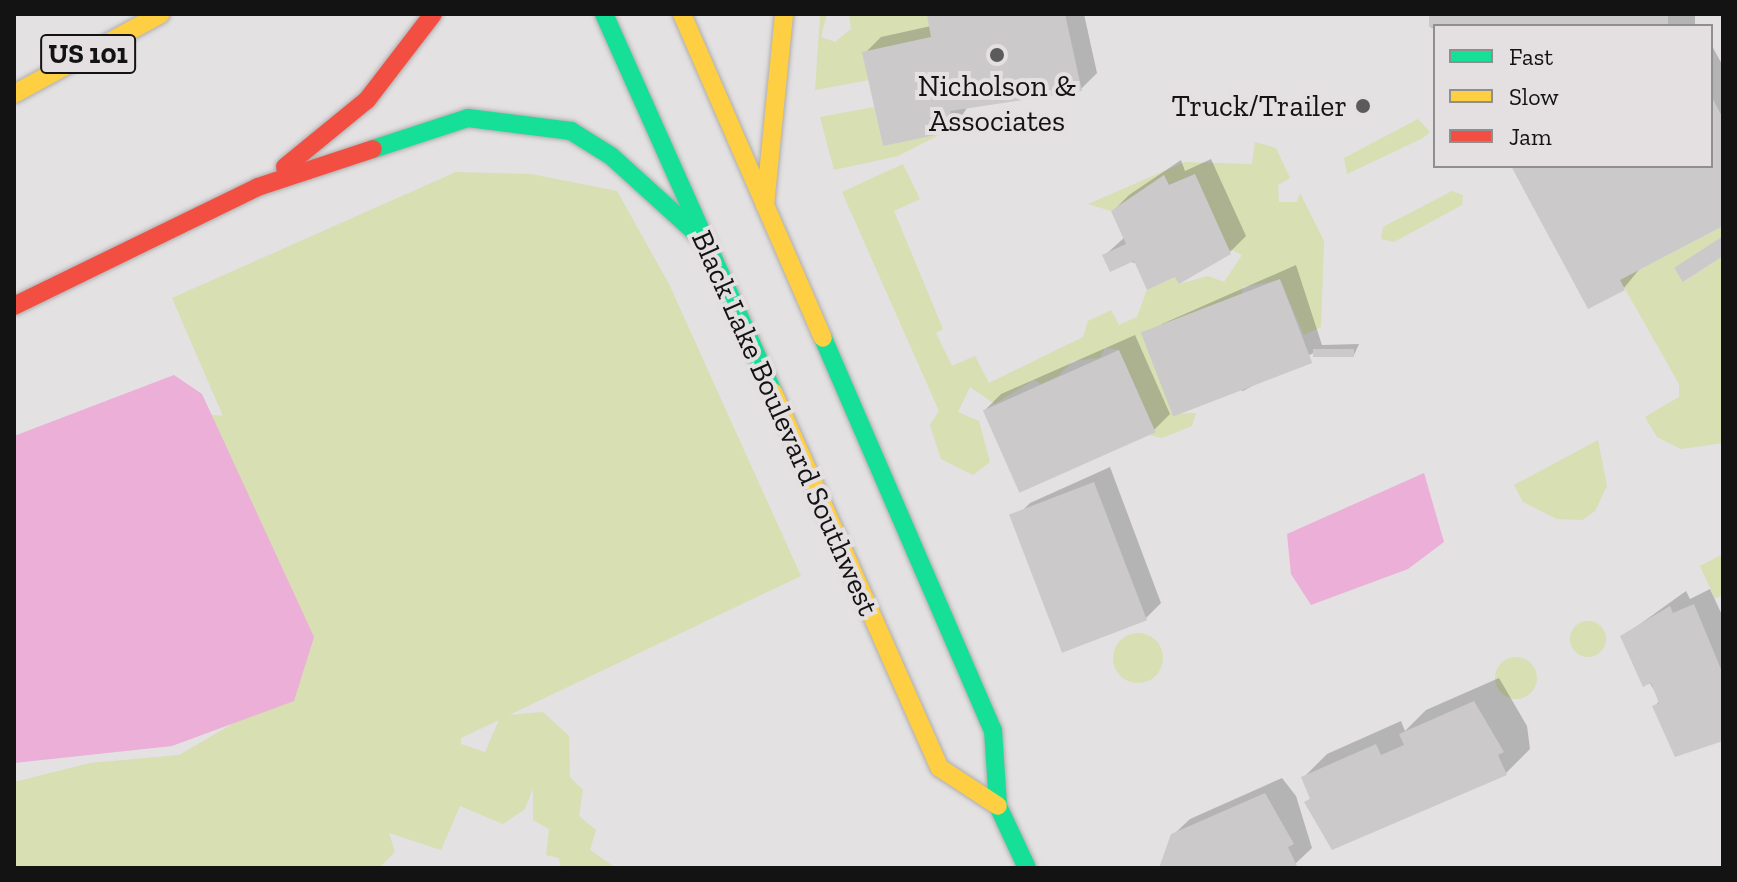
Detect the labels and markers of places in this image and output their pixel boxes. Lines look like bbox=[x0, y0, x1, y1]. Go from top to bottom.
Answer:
marker: Nicholson & Associates bbox=[988, 46, 1006, 64]
place label: Nicholson & Associates bbox=[918, 68, 1076, 138]
place label: Truck/Trailer bbox=[1171, 88, 1347, 124]
marker: Truck/Trailer bbox=[1354, 97, 1372, 115]

